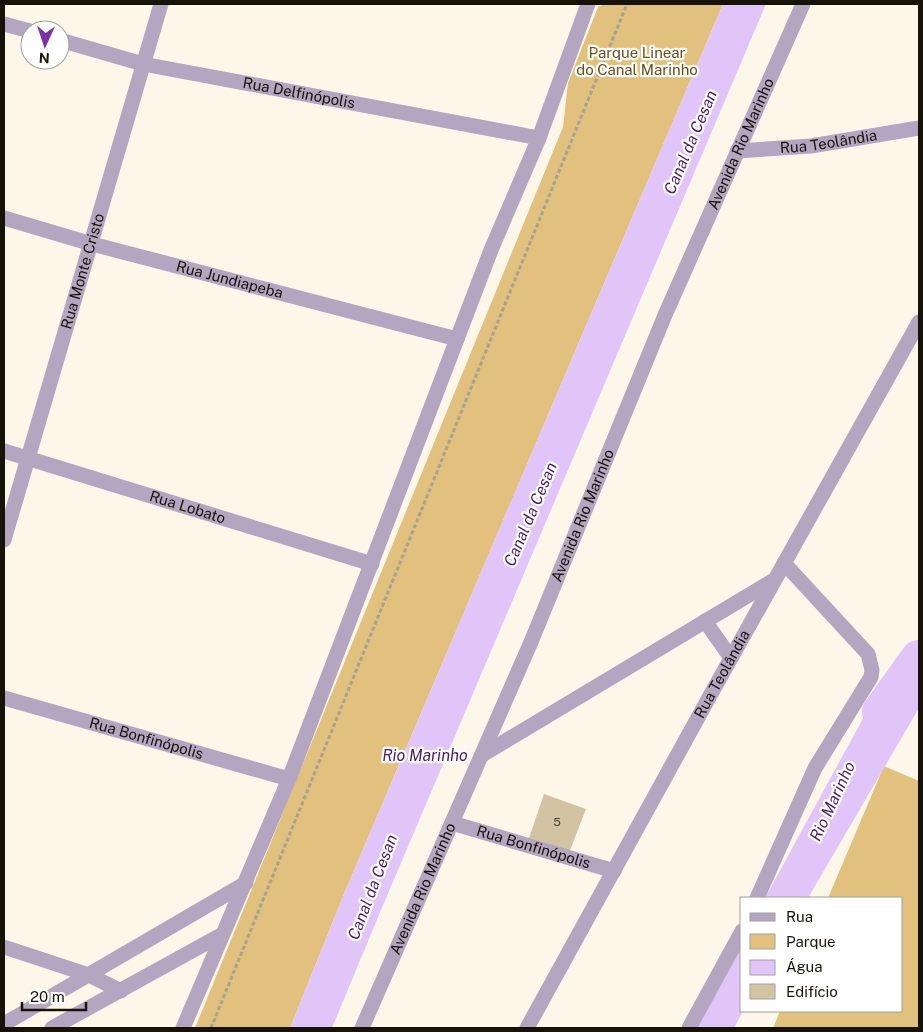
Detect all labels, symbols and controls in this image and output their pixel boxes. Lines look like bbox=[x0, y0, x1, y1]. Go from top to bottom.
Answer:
north arrow bbox=[20, 20, 70, 70]
park label: Parque Linear do Canal Marinho bbox=[576, 44, 698, 78]
text: N bbox=[38, 50, 50, 66]
street label: Rua Delfinópolis bbox=[242, 74, 356, 111]
street label: Avenida Rio Marinho bbox=[704, 75, 777, 212]
water label: Canal da Cesan bbox=[660, 87, 721, 197]
street label: Rua Teolândia bbox=[779, 126, 878, 156]
street label: Rua Monte Cristo bbox=[57, 211, 107, 331]
street label: Rua Jundiapeba bbox=[175, 257, 285, 301]
street label: Avenida Rio Marinho bbox=[548, 447, 617, 584]
water label: Canal da Cesan bbox=[500, 459, 561, 569]
street label: Rua Lobato bbox=[148, 487, 228, 527]
street label: Rua Teolândia bbox=[690, 627, 753, 721]
street label: Rua Bonfinópolis bbox=[88, 714, 205, 762]
water label: Rio Marinho bbox=[382, 746, 468, 765]
water label: Rio Marinho bbox=[806, 758, 859, 844]
house number: 5 bbox=[553, 815, 561, 829]
street label: Avenida Rio Marinho bbox=[386, 820, 459, 957]
street label: Rua Bonfinópolis bbox=[475, 822, 593, 872]
water label: Canal da Cesan bbox=[344, 832, 401, 942]
legend bbox=[740, 897, 903, 1012]
text: Rua bbox=[786, 908, 813, 925]
text: Parque bbox=[786, 933, 836, 950]
text: Água bbox=[786, 958, 823, 975]
scale bar bbox=[22, 980, 86, 1012]
text: Edifício bbox=[786, 983, 838, 1000]
text: 20 m bbox=[30, 988, 65, 1005]

